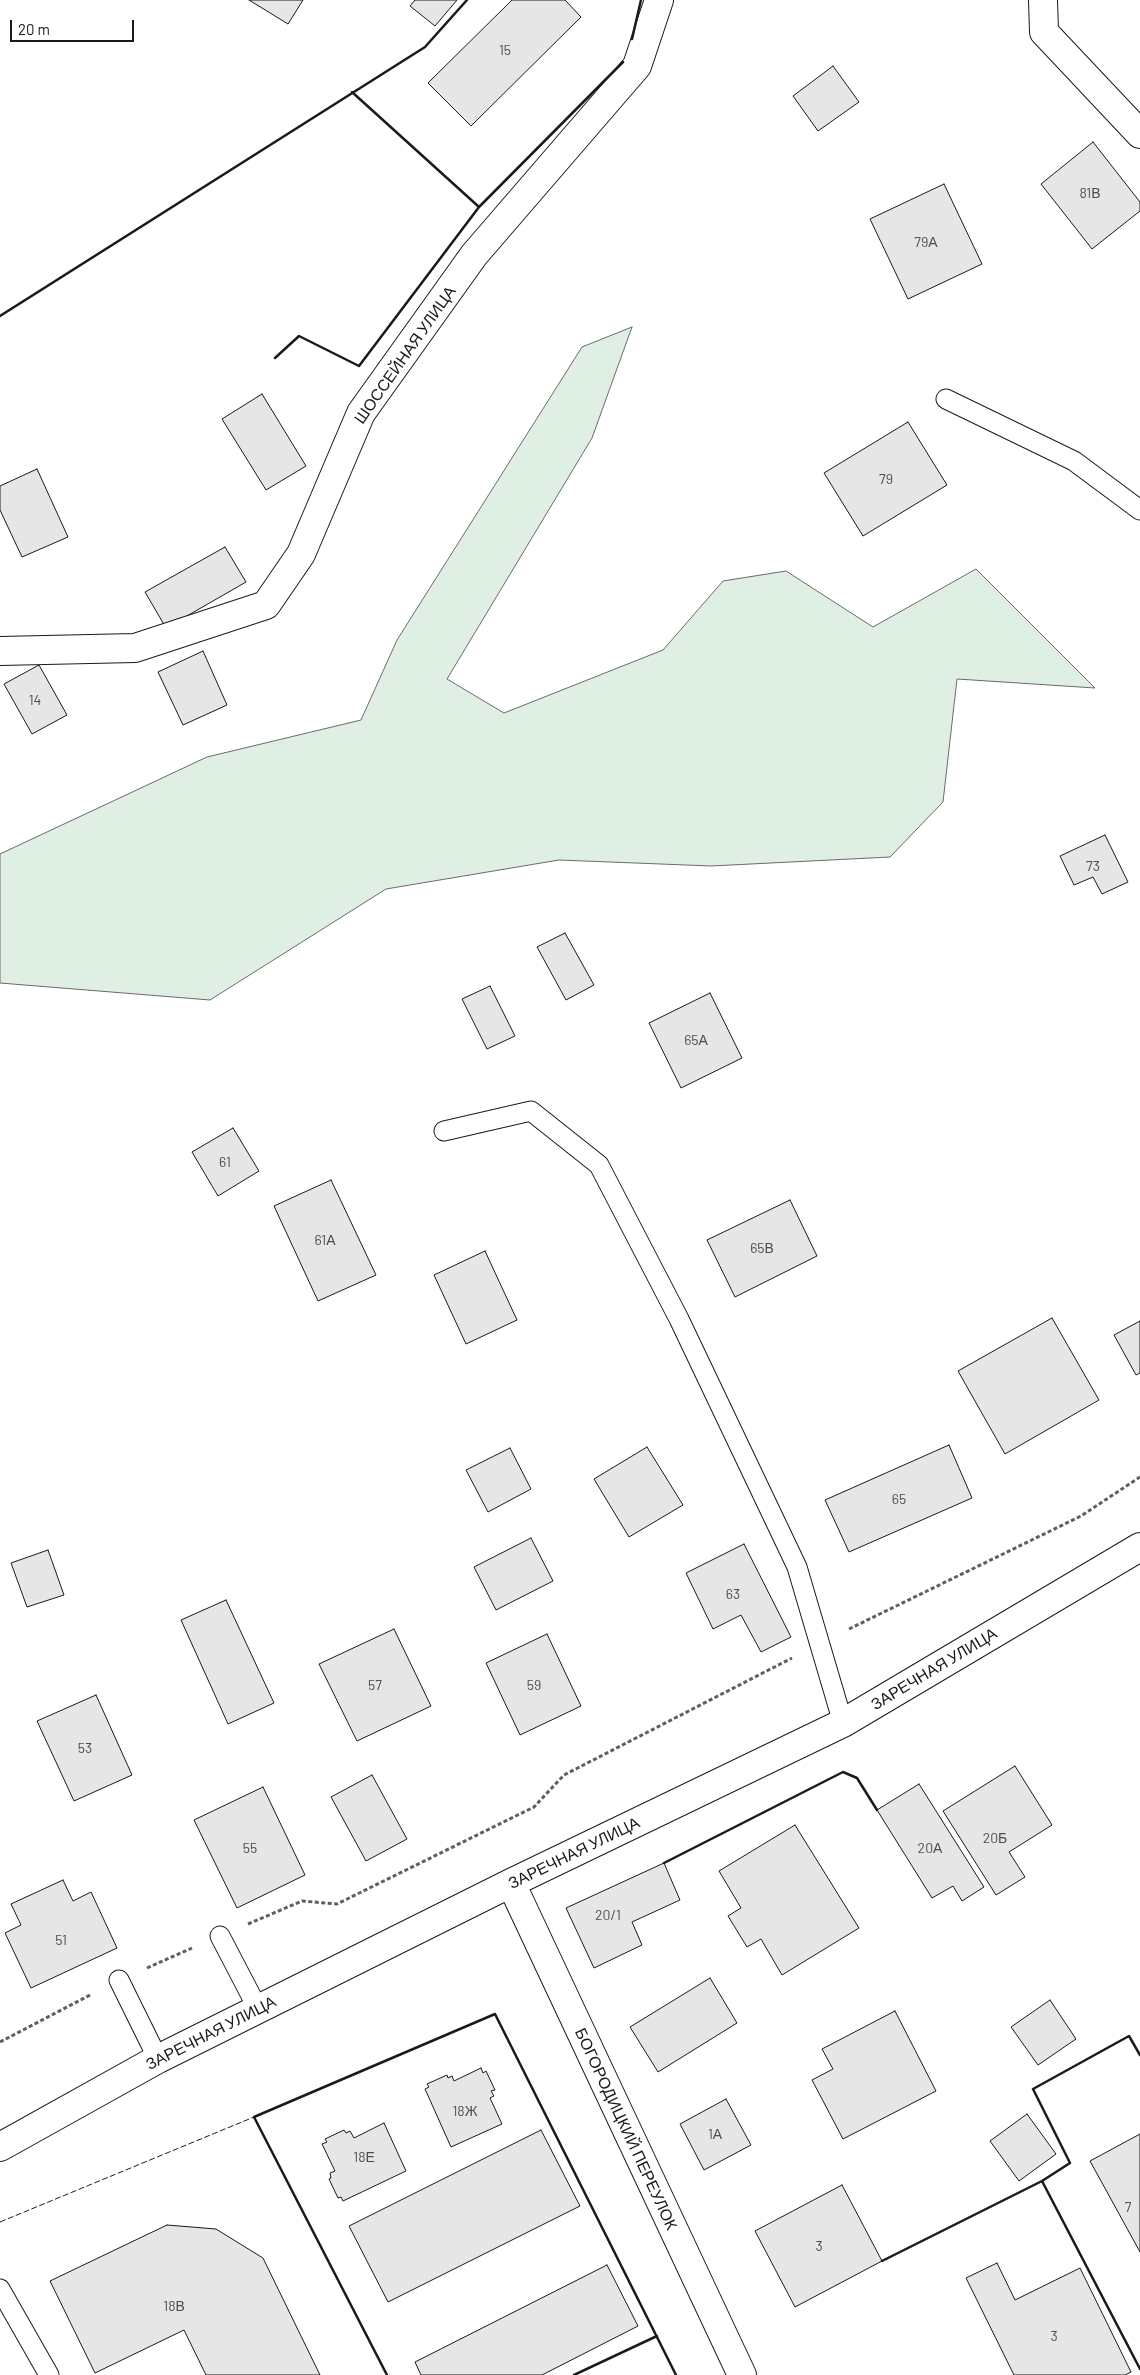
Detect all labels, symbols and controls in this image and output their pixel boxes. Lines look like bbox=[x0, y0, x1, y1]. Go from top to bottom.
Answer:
scale bar bbox=[12, 10, 136, 42]
text: 20 m bbox=[18, 20, 50, 38]
house number: 15 bbox=[499, 42, 511, 58]
house number: 81В bbox=[1079, 185, 1101, 201]
house number: 79А bbox=[914, 234, 938, 250]
street label: ШОССЕЙНАЯ УЛИЦА bbox=[350, 283, 460, 427]
house number: 79 bbox=[879, 471, 893, 487]
house number: 14 bbox=[29, 692, 41, 708]
house number: 73 bbox=[1086, 858, 1100, 874]
house number: 65А bbox=[684, 1032, 708, 1048]
house number: 61 bbox=[219, 1154, 231, 1170]
house number: 61А bbox=[314, 1232, 336, 1248]
house number: 65В bbox=[750, 1240, 774, 1256]
house number: 65 bbox=[892, 1491, 906, 1507]
house number: 63 bbox=[726, 1586, 740, 1602]
street label: ЗАРЕЧНАЯ УЛИЦА bbox=[868, 1624, 1000, 1714]
house number: 57 bbox=[368, 1677, 382, 1693]
house number: 59 bbox=[527, 1677, 541, 1693]
house number: 53 bbox=[78, 1740, 92, 1756]
street label: ЗАРЕЧНАЯ УЛИЦА bbox=[505, 1813, 643, 1893]
house number: 20Б bbox=[983, 1830, 1007, 1846]
house number: 55 bbox=[243, 1840, 257, 1856]
house number: 20А bbox=[918, 1840, 942, 1856]
house number: 20/1 bbox=[595, 1907, 621, 1923]
house number: 51 bbox=[55, 1932, 67, 1948]
street label: ЗАРЕЧНАЯ УЛИЦА bbox=[143, 1992, 279, 2074]
street label: БОГОРОДИЦКИЙ ПЕРЕУЛОК bbox=[571, 2025, 681, 2233]
house number: 18Ж bbox=[452, 2103, 478, 2119]
house number: 1А bbox=[708, 2126, 722, 2142]
house number: 18Е bbox=[353, 2149, 375, 2165]
house number: 7 bbox=[1125, 2199, 1131, 2215]
house number: 3 bbox=[815, 2238, 823, 2254]
house number: 18В bbox=[163, 2298, 185, 2314]
house number: 3 bbox=[1050, 2328, 1058, 2344]

